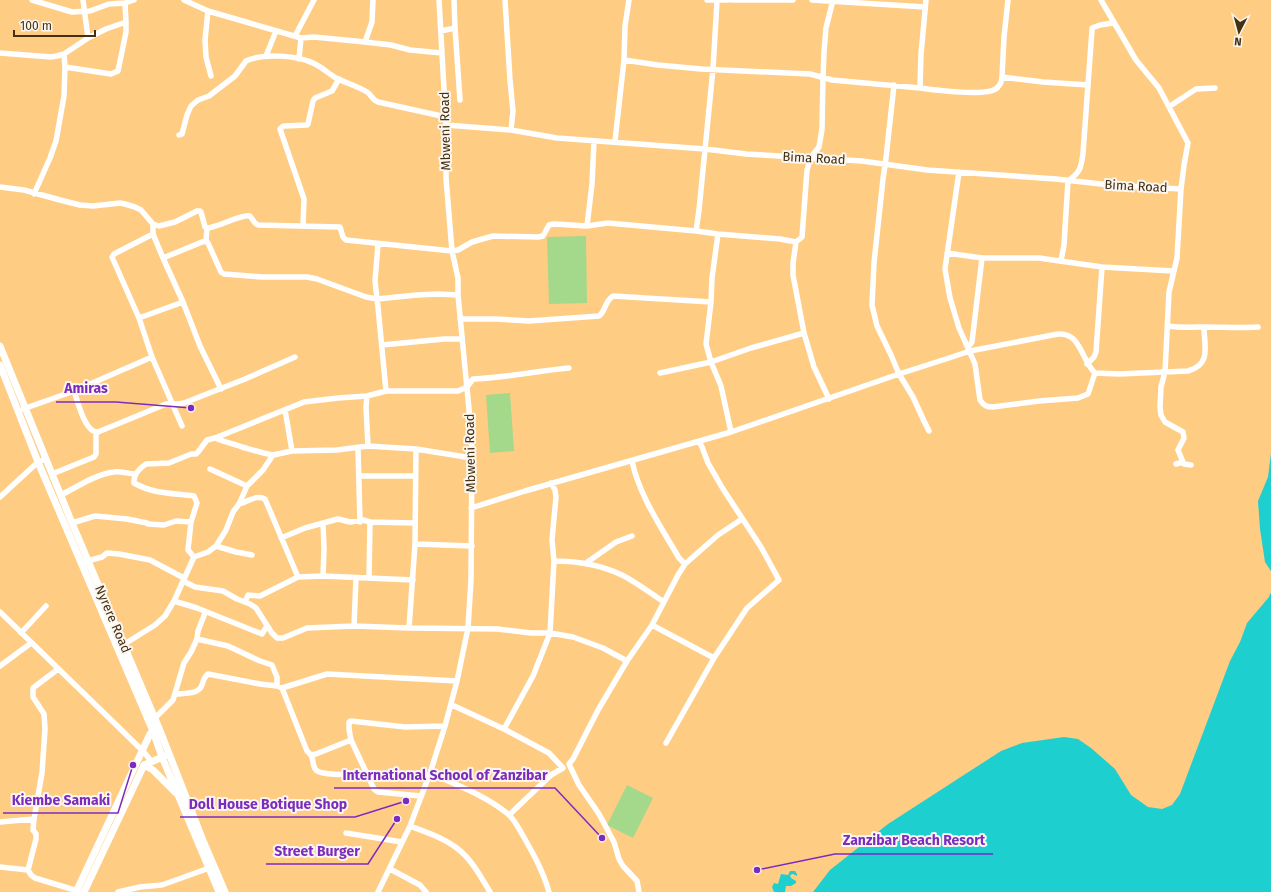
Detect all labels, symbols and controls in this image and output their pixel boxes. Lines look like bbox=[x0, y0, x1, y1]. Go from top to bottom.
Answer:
scale bar bbox=[14, 12, 95, 38]
north arrow bbox=[1219, 12, 1259, 52]
text: 100 m bbox=[20, 19, 52, 33]
text: N bbox=[1234, 35, 1242, 48]
street label: Mbweni Road bbox=[437, 91, 453, 171]
street label: Bima Road bbox=[782, 149, 846, 167]
street label: Bima Road bbox=[1104, 177, 1168, 195]
callout: Amiras bbox=[56, 376, 116, 402]
text: Amiras bbox=[63, 380, 108, 397]
street label: Mbweni Road bbox=[462, 413, 478, 493]
street label: Nyrere Road bbox=[92, 583, 134, 655]
callout: International School of Zanzibar bbox=[334, 762, 555, 788]
text: International School of Zanzibar bbox=[342, 767, 548, 784]
callout: Kiembe Samaki bbox=[3, 787, 118, 813]
callout: Doll House Botique Shop bbox=[180, 791, 355, 817]
text: Kiembe Samaki bbox=[12, 792, 110, 809]
text: Doll House Botique Shop bbox=[189, 796, 347, 813]
callout: Zanzibar Beach Resort bbox=[835, 828, 993, 854]
text: Zanzibar Beach Resort bbox=[843, 832, 986, 849]
callout: Street Burger bbox=[266, 838, 368, 864]
text: Street Burger bbox=[274, 843, 360, 860]

